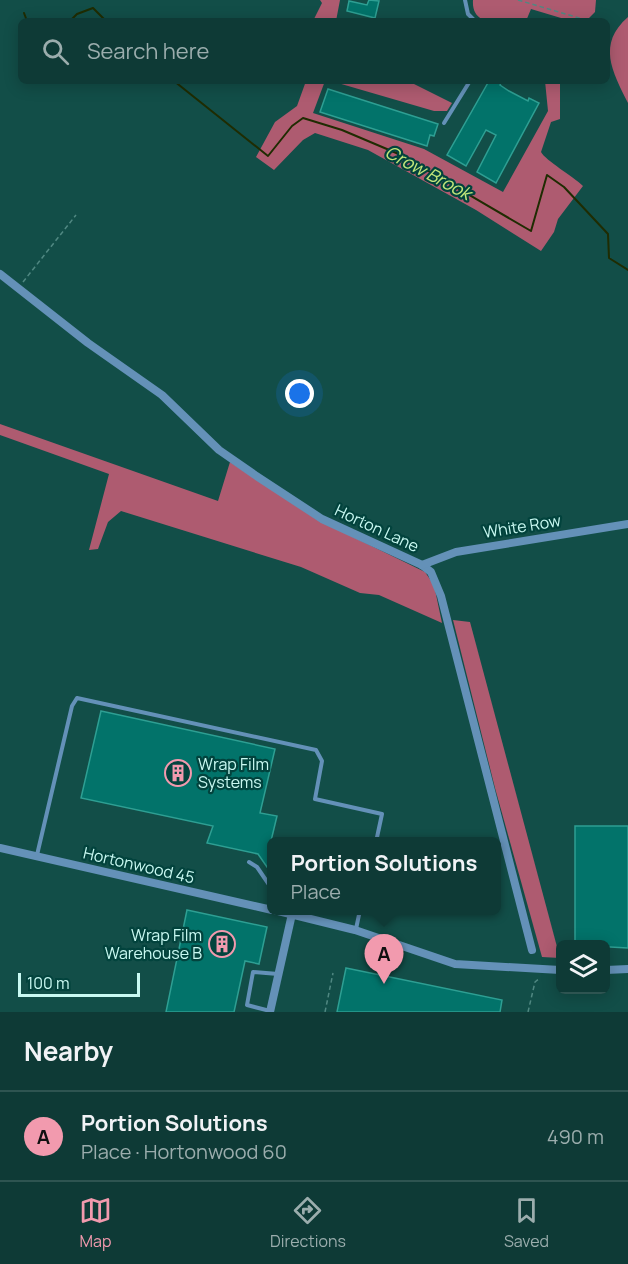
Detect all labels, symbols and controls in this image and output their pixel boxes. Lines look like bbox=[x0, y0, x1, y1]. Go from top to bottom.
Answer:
search box bbox=[18, 18, 610, 84]
icon: search bbox=[39, 35, 72, 68]
text: Search here bbox=[87, 36, 209, 66]
water label: Crow Brook bbox=[381, 139, 479, 206]
your location bbox=[285, 379, 314, 408]
street label: Horton Lane bbox=[331, 499, 423, 557]
street label: White Row bbox=[482, 509, 562, 543]
place label: Wrap Film Systems bbox=[198, 753, 269, 793]
building icon: Wrap Film Systems bbox=[163, 758, 193, 788]
popup bbox=[267, 837, 501, 915]
street label: Hortonwood 45 bbox=[81, 842, 197, 888]
text: Portion Solutions bbox=[291, 848, 477, 878]
text: Place bbox=[291, 878, 341, 905]
place label: Wrap Film Warehouse B bbox=[105, 924, 202, 964]
building icon: Wrap Film Warehouse B bbox=[207, 929, 237, 959]
pin: A bbox=[364, 934, 404, 984]
map controls bbox=[556, 940, 610, 994]
button: layers bbox=[556, 940, 610, 994]
scale bar bbox=[18, 970, 140, 998]
text: 100 m bbox=[27, 972, 70, 994]
text: Nearby bbox=[24, 1033, 113, 1069]
text: Portion Solutions bbox=[81, 1108, 268, 1138]
text: A bbox=[37, 1123, 50, 1150]
text: 490 m bbox=[547, 1123, 604, 1150]
text: Place · Hortonwood 60 bbox=[81, 1138, 287, 1165]
tab: Map bbox=[79, 1194, 112, 1252]
tab: Directions bbox=[270, 1194, 346, 1252]
tab: Saved bbox=[504, 1194, 549, 1252]

